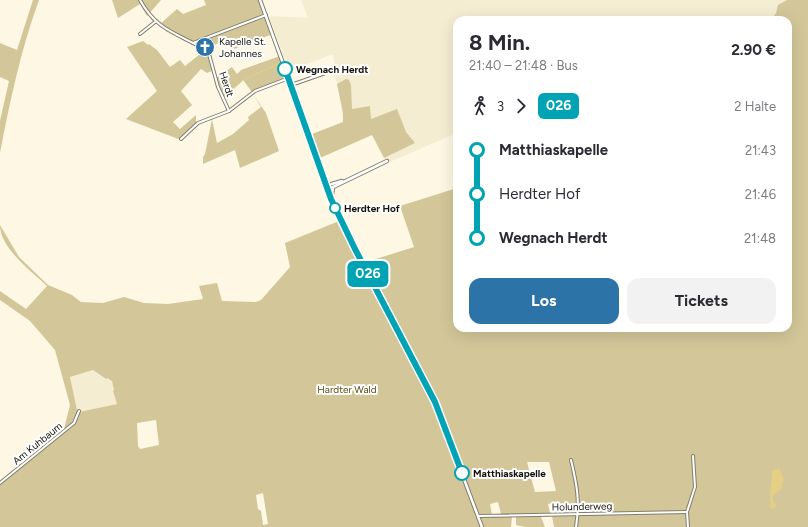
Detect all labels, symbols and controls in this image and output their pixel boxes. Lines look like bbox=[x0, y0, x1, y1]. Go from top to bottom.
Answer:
text: 8 Min. bbox=[469, 29, 530, 56]
place label: Kapelle St. Johannes bbox=[219, 35, 266, 60]
church icon: Kapelle St. Johannes bbox=[194, 36, 216, 58]
text: 2.90 € bbox=[731, 41, 776, 59]
text: 21:40 – 21:48 · Bus bbox=[469, 58, 578, 73]
marker: Wegnach Herdt bbox=[277, 61, 293, 77]
place label: Wegnach Herdt bbox=[296, 63, 368, 76]
street label: Herdt bbox=[216, 70, 237, 99]
icon: walk bbox=[469, 95, 491, 117]
icon: forward bbox=[510, 95, 532, 117]
text: 026 bbox=[546, 97, 571, 114]
text: 3 bbox=[497, 99, 504, 114]
text: 2 Halte bbox=[734, 99, 776, 114]
text: Matthiaskapelle bbox=[499, 141, 608, 159]
text: 21:43 bbox=[745, 143, 776, 158]
text: Herdter Hof bbox=[499, 185, 580, 203]
text: 21:46 bbox=[745, 187, 776, 202]
marker: Herdter Hof bbox=[329, 202, 341, 214]
place label: Herdter Hof bbox=[344, 202, 400, 215]
text: Wegnach Herdt bbox=[499, 229, 608, 247]
text: 21:48 bbox=[744, 231, 776, 246]
line badge: 026 bbox=[345, 261, 391, 287]
text: 026 bbox=[355, 265, 381, 282]
button: Los bbox=[469, 278, 619, 324]
button: Tickets bbox=[627, 278, 776, 324]
park label: Hardter Wald bbox=[317, 383, 377, 396]
street label: Am Kuhbaum bbox=[10, 419, 65, 467]
marker: Matthiaskapelle bbox=[454, 465, 470, 481]
place label: Matthiaskapelle bbox=[473, 467, 546, 480]
street label: Holunderweg bbox=[552, 499, 612, 514]

